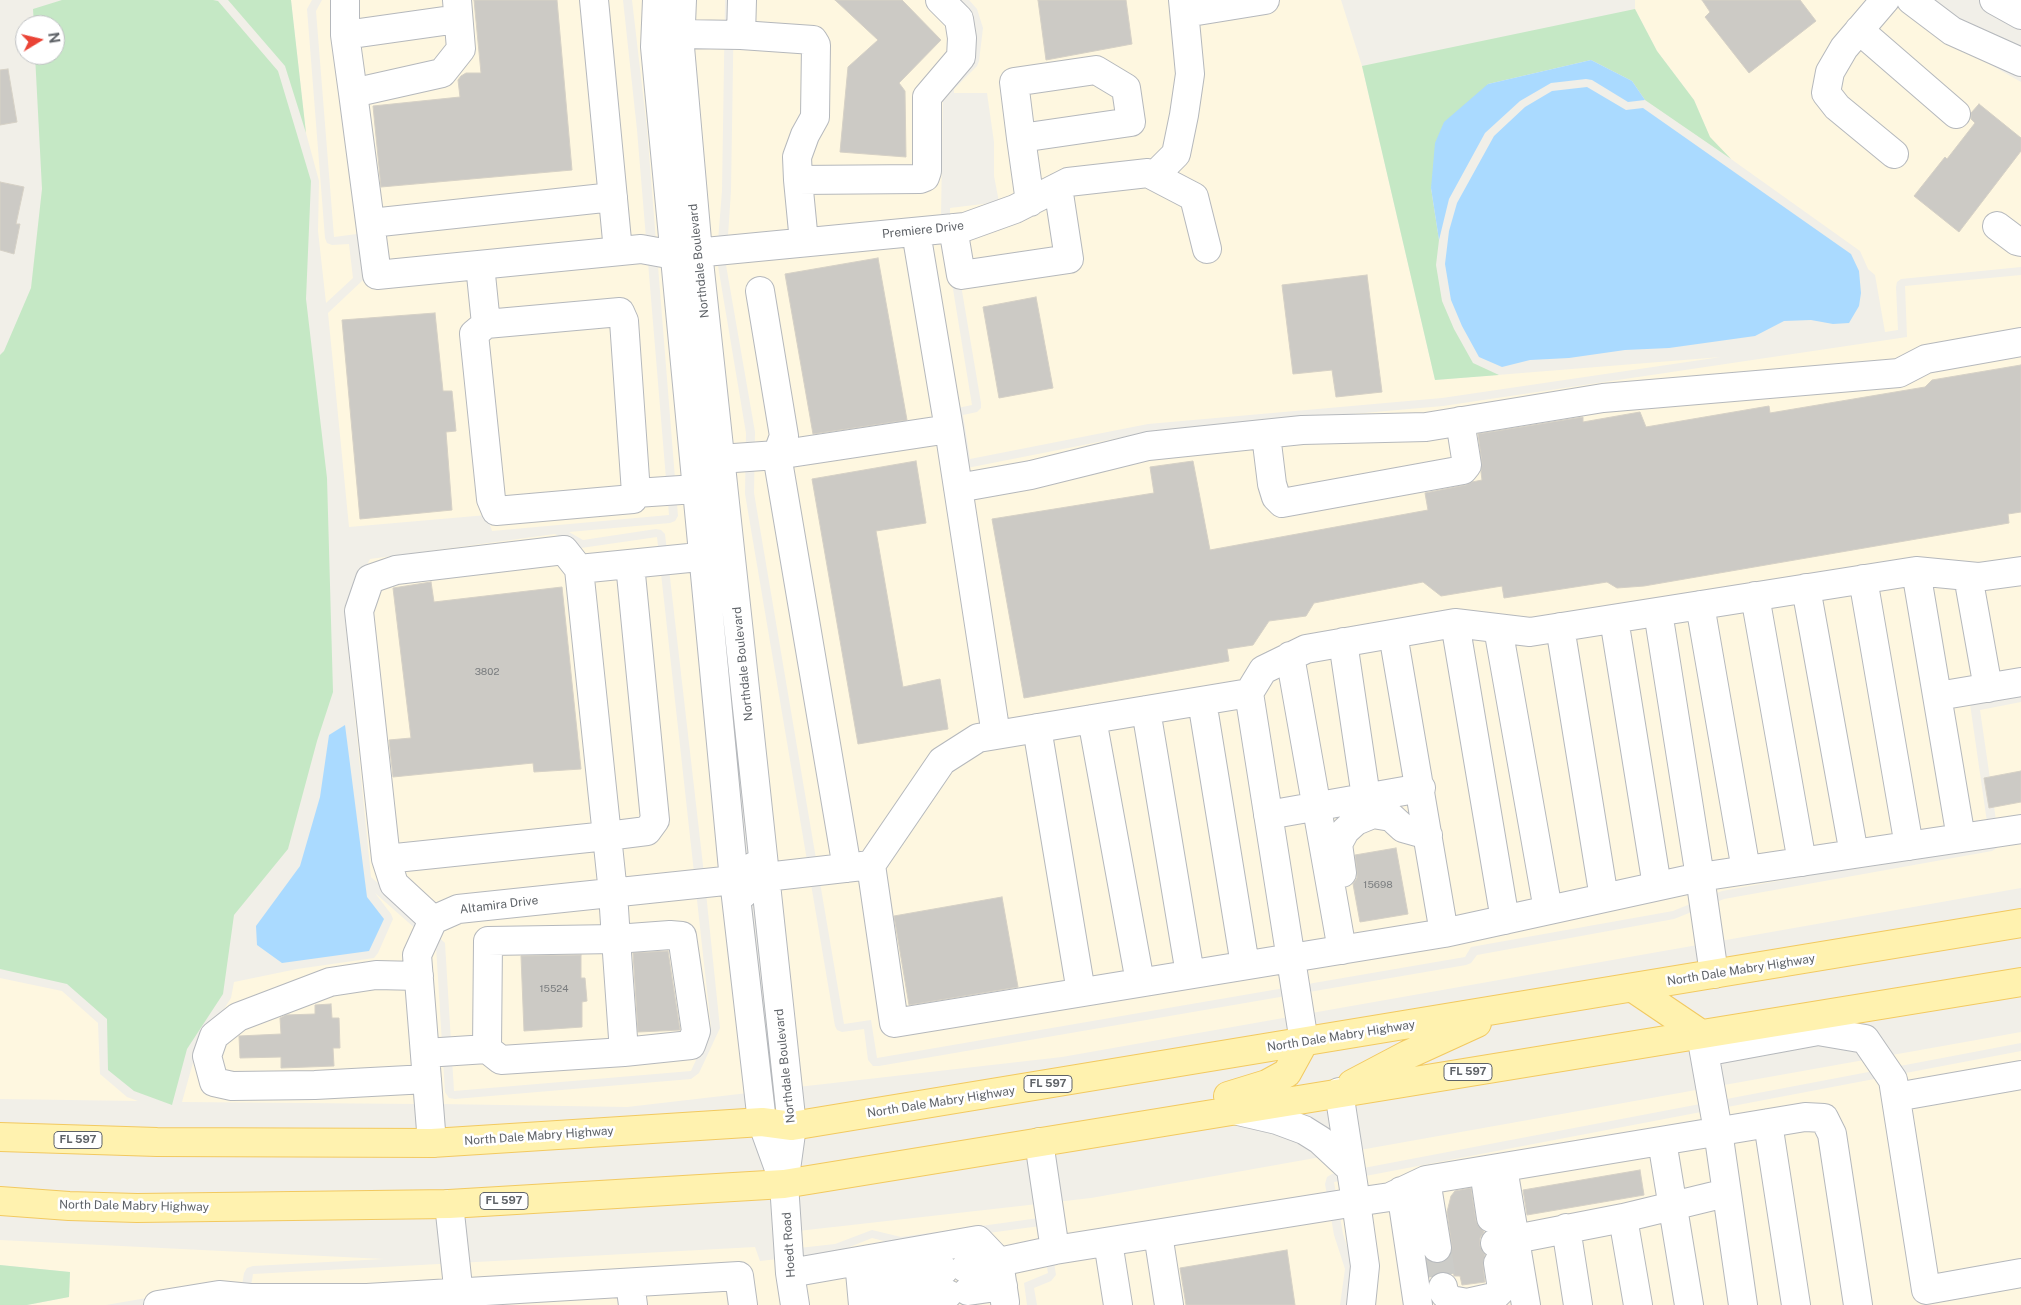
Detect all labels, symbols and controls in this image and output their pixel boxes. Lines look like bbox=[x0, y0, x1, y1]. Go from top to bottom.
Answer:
north arrow bbox=[15, 15, 65, 65]
text: N bbox=[45, 31, 63, 44]
street label: Northdale Boulevard bbox=[686, 203, 712, 319]
street label: Premiere Drive bbox=[881, 219, 965, 241]
street label: Northdale Boulevard bbox=[730, 606, 756, 722]
house number: 3802 bbox=[475, 666, 499, 678]
house number: 15698 bbox=[1363, 879, 1393, 891]
street label: Altamira Drive bbox=[459, 893, 539, 917]
street label: North Dale Mabry Highway bbox=[1666, 951, 1816, 989]
house number: 15524 bbox=[539, 983, 569, 995]
street label: Northdale Boulevard bbox=[772, 1008, 798, 1124]
street label: North Dale Mabry Highway bbox=[1266, 1017, 1416, 1055]
road number: FL 597 bbox=[1444, 1064, 1492, 1080]
road number: FL 597 bbox=[1024, 1076, 1072, 1092]
street label: North Dale Mabry Highway bbox=[866, 1083, 1016, 1121]
street label: North Dale Mabry Highway bbox=[464, 1124, 614, 1148]
road number: FL 597 bbox=[54, 1132, 102, 1148]
road number: FL 597 bbox=[480, 1192, 528, 1210]
street label: North Dale Mabry Highway bbox=[59, 1197, 209, 1215]
street label: Hoedt Road bbox=[780, 1212, 798, 1278]

